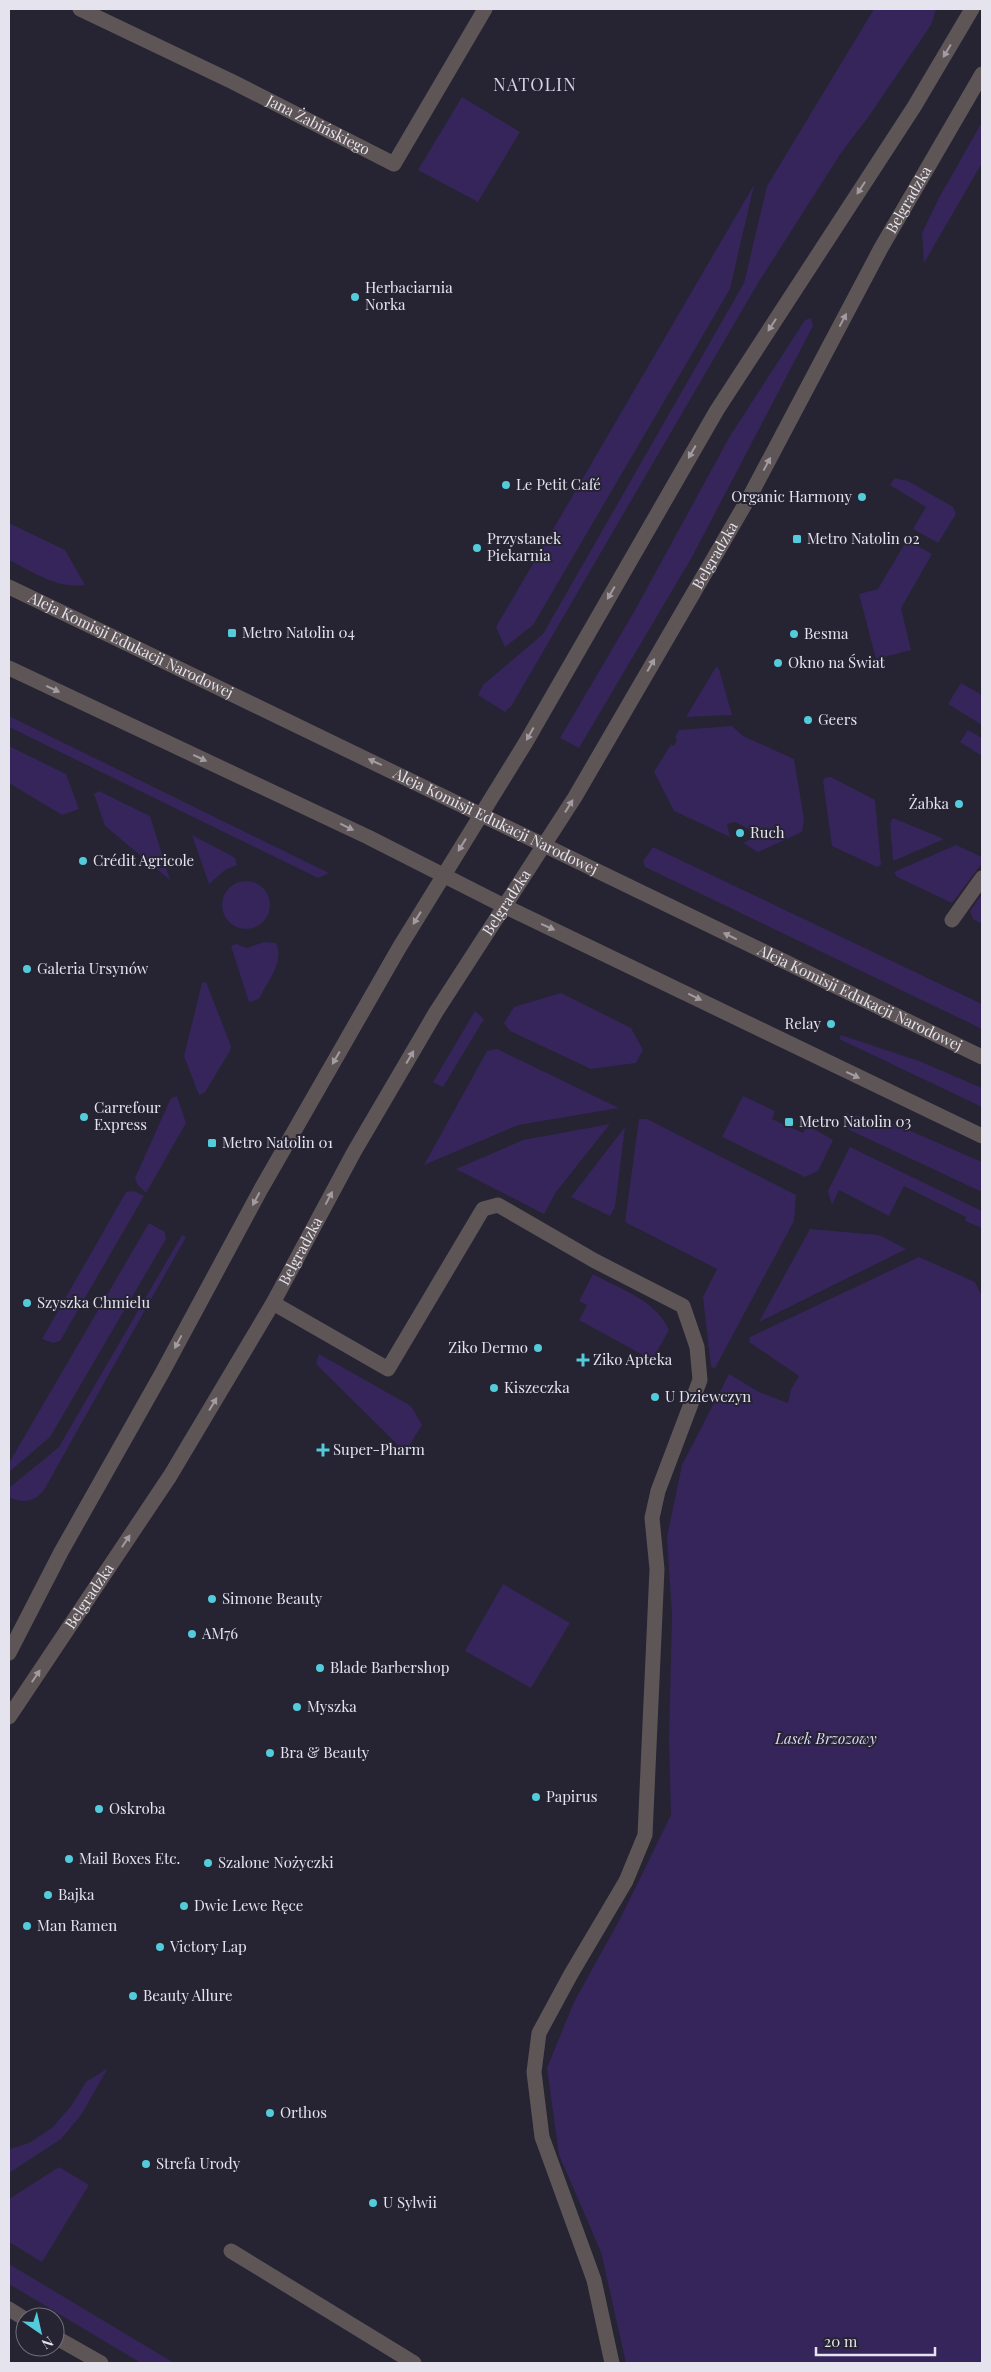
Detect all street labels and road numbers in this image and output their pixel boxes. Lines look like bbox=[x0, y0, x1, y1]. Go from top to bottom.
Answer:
street label: Jana Żabińskiego bbox=[263, 89, 374, 159]
street label: Belgradzka bbox=[881, 162, 936, 237]
street label: Belgradzka bbox=[687, 517, 742, 592]
street label: Aleja Komisji Edukacji Narodowej bbox=[25, 586, 237, 702]
street label: Aleja Komisji Edukacji Narodowej bbox=[389, 762, 601, 879]
street label: Belgradzka bbox=[477, 865, 535, 939]
street label: Aleja Komisji Edukacji Narodowej bbox=[754, 939, 966, 1055]
street label: Belgradzka bbox=[273, 1213, 327, 1288]
street label: Belgradzka bbox=[60, 1559, 118, 1633]

